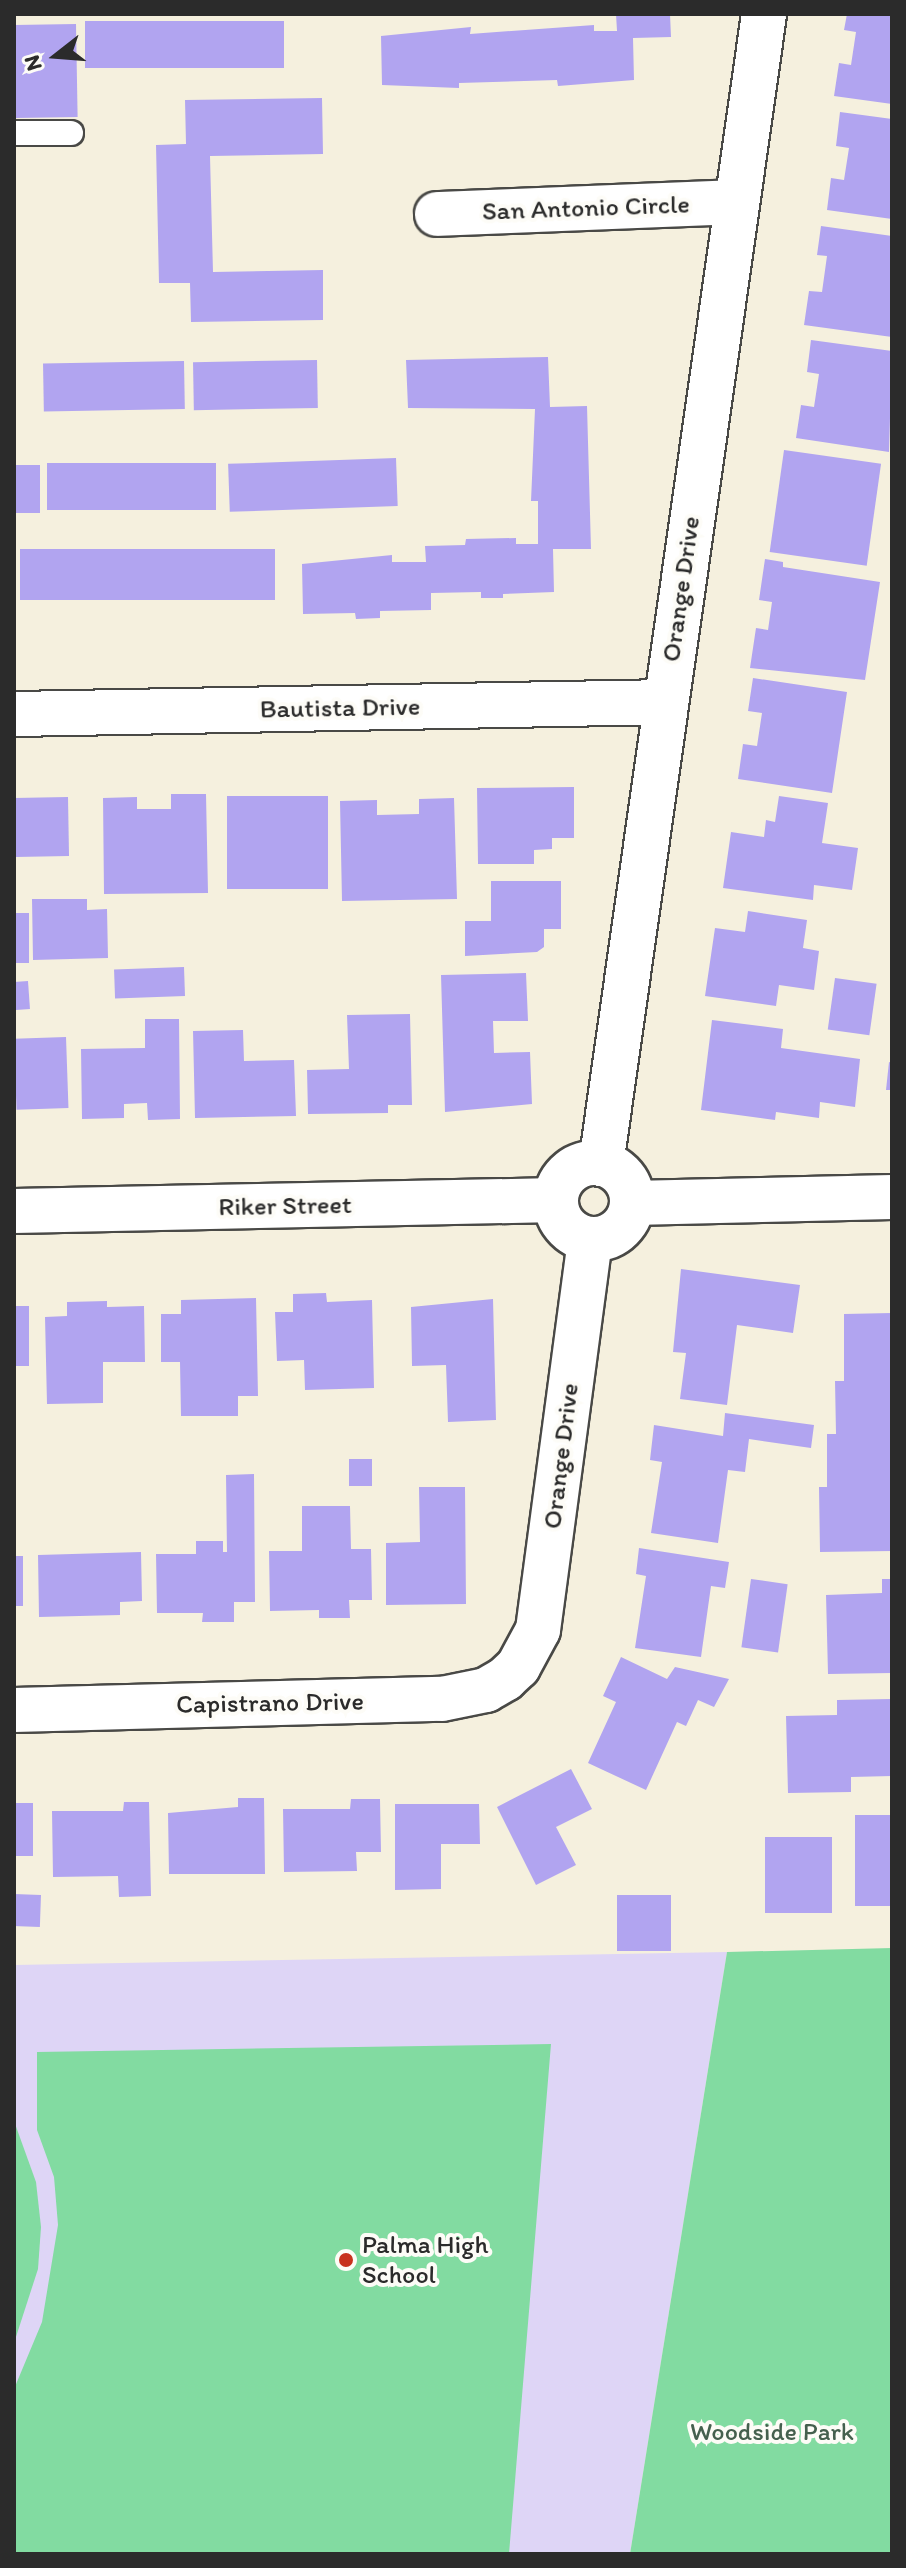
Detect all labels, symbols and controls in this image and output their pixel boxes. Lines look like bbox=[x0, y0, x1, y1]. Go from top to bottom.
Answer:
north arrow bbox=[16, 16, 96, 96]
text: N bbox=[17, 52, 48, 74]
street label: San Antonio Circle bbox=[481, 189, 691, 227]
street label: Orange Drive bbox=[655, 514, 707, 664]
street label: Bautista Drive bbox=[260, 691, 420, 725]
street label: Riker Street bbox=[218, 1189, 352, 1223]
street label: Orange Drive bbox=[537, 1381, 585, 1531]
street label: Capistrano Drive bbox=[176, 1686, 364, 1720]
place label: Palma High School bbox=[362, 2229, 488, 2290]
marker: Palma High School bbox=[337, 2251, 355, 2269]
park label: Woodside Park bbox=[690, 2416, 854, 2448]

